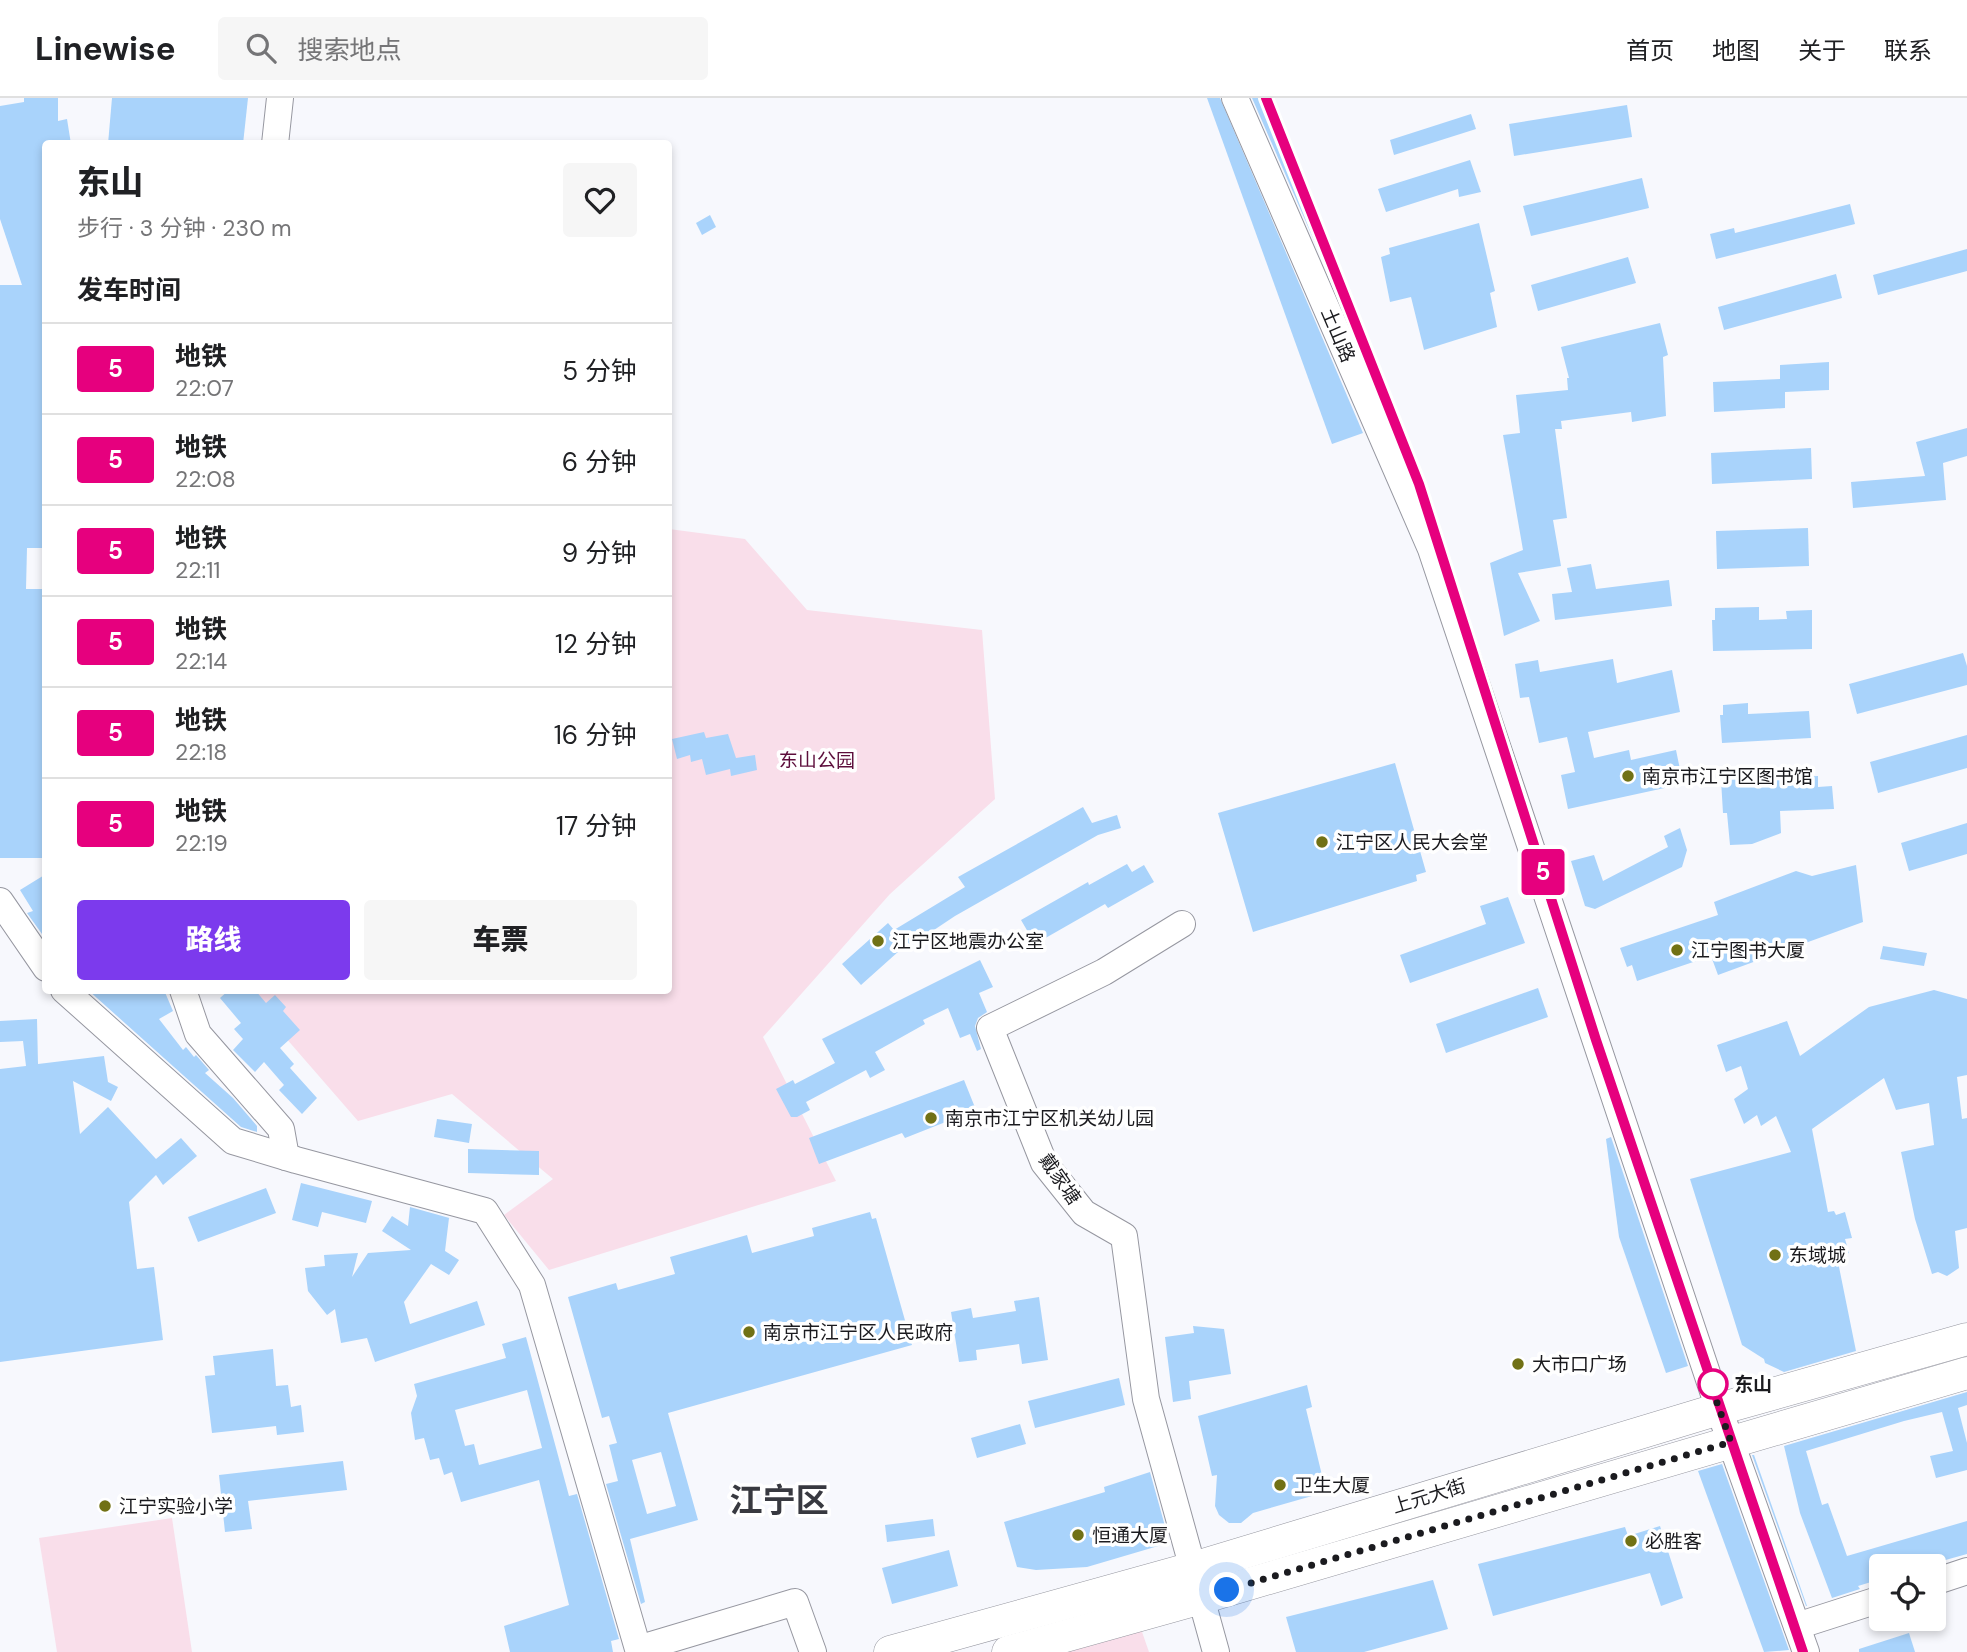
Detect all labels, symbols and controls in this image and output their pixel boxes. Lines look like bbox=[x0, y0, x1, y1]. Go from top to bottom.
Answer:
search box bbox=[218, 17, 708, 80]
text: Linewise bbox=[35, 27, 176, 70]
icon: search bbox=[242, 29, 280, 67]
text: 搜索地点 bbox=[298, 33, 402, 67]
text: 首页 bbox=[1626, 35, 1674, 66]
text: 地图 bbox=[1712, 35, 1760, 66]
text: 关于 bbox=[1798, 35, 1846, 66]
text: 联系 bbox=[1884, 35, 1932, 66]
text: 东山 bbox=[77, 161, 143, 204]
button: heart bbox=[563, 163, 637, 237]
text: 步行 · 3 分钟 · 230 m bbox=[77, 213, 291, 243]
text: 发车时间 bbox=[77, 273, 181, 307]
street label: 土山路 bbox=[1315, 304, 1361, 366]
text: 地铁 bbox=[175, 339, 227, 373]
text: 5 bbox=[108, 353, 123, 384]
text: 5 分钟 bbox=[562, 354, 637, 388]
text: 22:07 bbox=[175, 373, 234, 403]
text: 地铁 bbox=[175, 430, 227, 464]
text: 5 bbox=[108, 444, 123, 475]
text: 6 分钟 bbox=[562, 445, 637, 479]
text: 22:08 bbox=[175, 464, 236, 494]
text: 地铁 bbox=[175, 521, 227, 555]
text: 5 bbox=[108, 535, 123, 566]
text: 9 分钟 bbox=[562, 536, 637, 570]
text: 22:11 bbox=[175, 555, 221, 585]
text: 地铁 bbox=[175, 612, 227, 646]
text: 5 bbox=[108, 626, 123, 657]
text: 12 分钟 bbox=[555, 627, 637, 661]
text: 22:14 bbox=[175, 646, 227, 676]
text: 地铁 bbox=[175, 703, 227, 737]
text: 5 bbox=[108, 717, 123, 748]
text: 16 分钟 bbox=[554, 718, 637, 752]
text: 22:18 bbox=[175, 737, 227, 767]
park label: 东山公园 bbox=[779, 748, 855, 773]
place label: 南京市江宁区图书馆 bbox=[1642, 764, 1813, 789]
marker: 南京市江宁区图书馆 bbox=[1620, 768, 1636, 784]
text: 地铁 bbox=[175, 794, 227, 828]
text: 5 bbox=[108, 808, 123, 839]
text: 17 分钟 bbox=[556, 809, 637, 843]
text: 22:19 bbox=[175, 828, 228, 858]
place label: 江宁区人民大会堂 bbox=[1336, 830, 1488, 855]
marker: 江宁区人民大会堂 bbox=[1314, 834, 1330, 850]
line badge: 5 bbox=[1520, 849, 1566, 895]
text: 5 bbox=[1536, 856, 1550, 887]
button: 路线 bbox=[77, 900, 350, 980]
button: 车票 bbox=[364, 900, 637, 980]
place label: 江宁区地震办公室 bbox=[892, 929, 1044, 954]
marker: 江宁区地震办公室 bbox=[870, 933, 886, 949]
place label: 江宁图书大厦 bbox=[1691, 938, 1805, 963]
marker: 江宁图书大厦 bbox=[1669, 942, 1685, 958]
place label: 南京市江宁区机关幼儿园 bbox=[945, 1106, 1154, 1131]
marker: 南京市江宁区机关幼儿园 bbox=[923, 1110, 939, 1126]
street label: 戴家塘 bbox=[1033, 1148, 1087, 1210]
place label: 东域城 bbox=[1789, 1243, 1846, 1268]
marker: 东域城 bbox=[1767, 1247, 1783, 1263]
place label: 南京市江宁区人民政府 bbox=[763, 1320, 953, 1345]
marker: 南京市江宁区人民政府 bbox=[741, 1324, 757, 1340]
place label: 大市口广场 bbox=[1532, 1352, 1627, 1377]
marker: 大市口广场 bbox=[1510, 1356, 1526, 1372]
marker: 东山 bbox=[1698, 1369, 1728, 1399]
place label: 东山 bbox=[1734, 1372, 1772, 1397]
place label: 卫生大厦 bbox=[1294, 1473, 1370, 1498]
street label: 上元大街 bbox=[1389, 1473, 1469, 1519]
marker: 卫生大厦 bbox=[1272, 1477, 1288, 1493]
district label: 江宁区 bbox=[730, 1479, 829, 1522]
place label: 江宁实验小学 bbox=[119, 1494, 233, 1519]
marker: 江宁实验小学 bbox=[97, 1498, 113, 1514]
place label: 恒通大厦 bbox=[1092, 1523, 1168, 1548]
marker: 恒通大厦 bbox=[1070, 1527, 1086, 1543]
place label: 必胜客 bbox=[1645, 1529, 1702, 1554]
marker: 必胜客 bbox=[1623, 1533, 1639, 1549]
map controls bbox=[1869, 1554, 1946, 1631]
button: locate bbox=[1869, 1554, 1946, 1631]
your location bbox=[1209, 1572, 1244, 1607]

